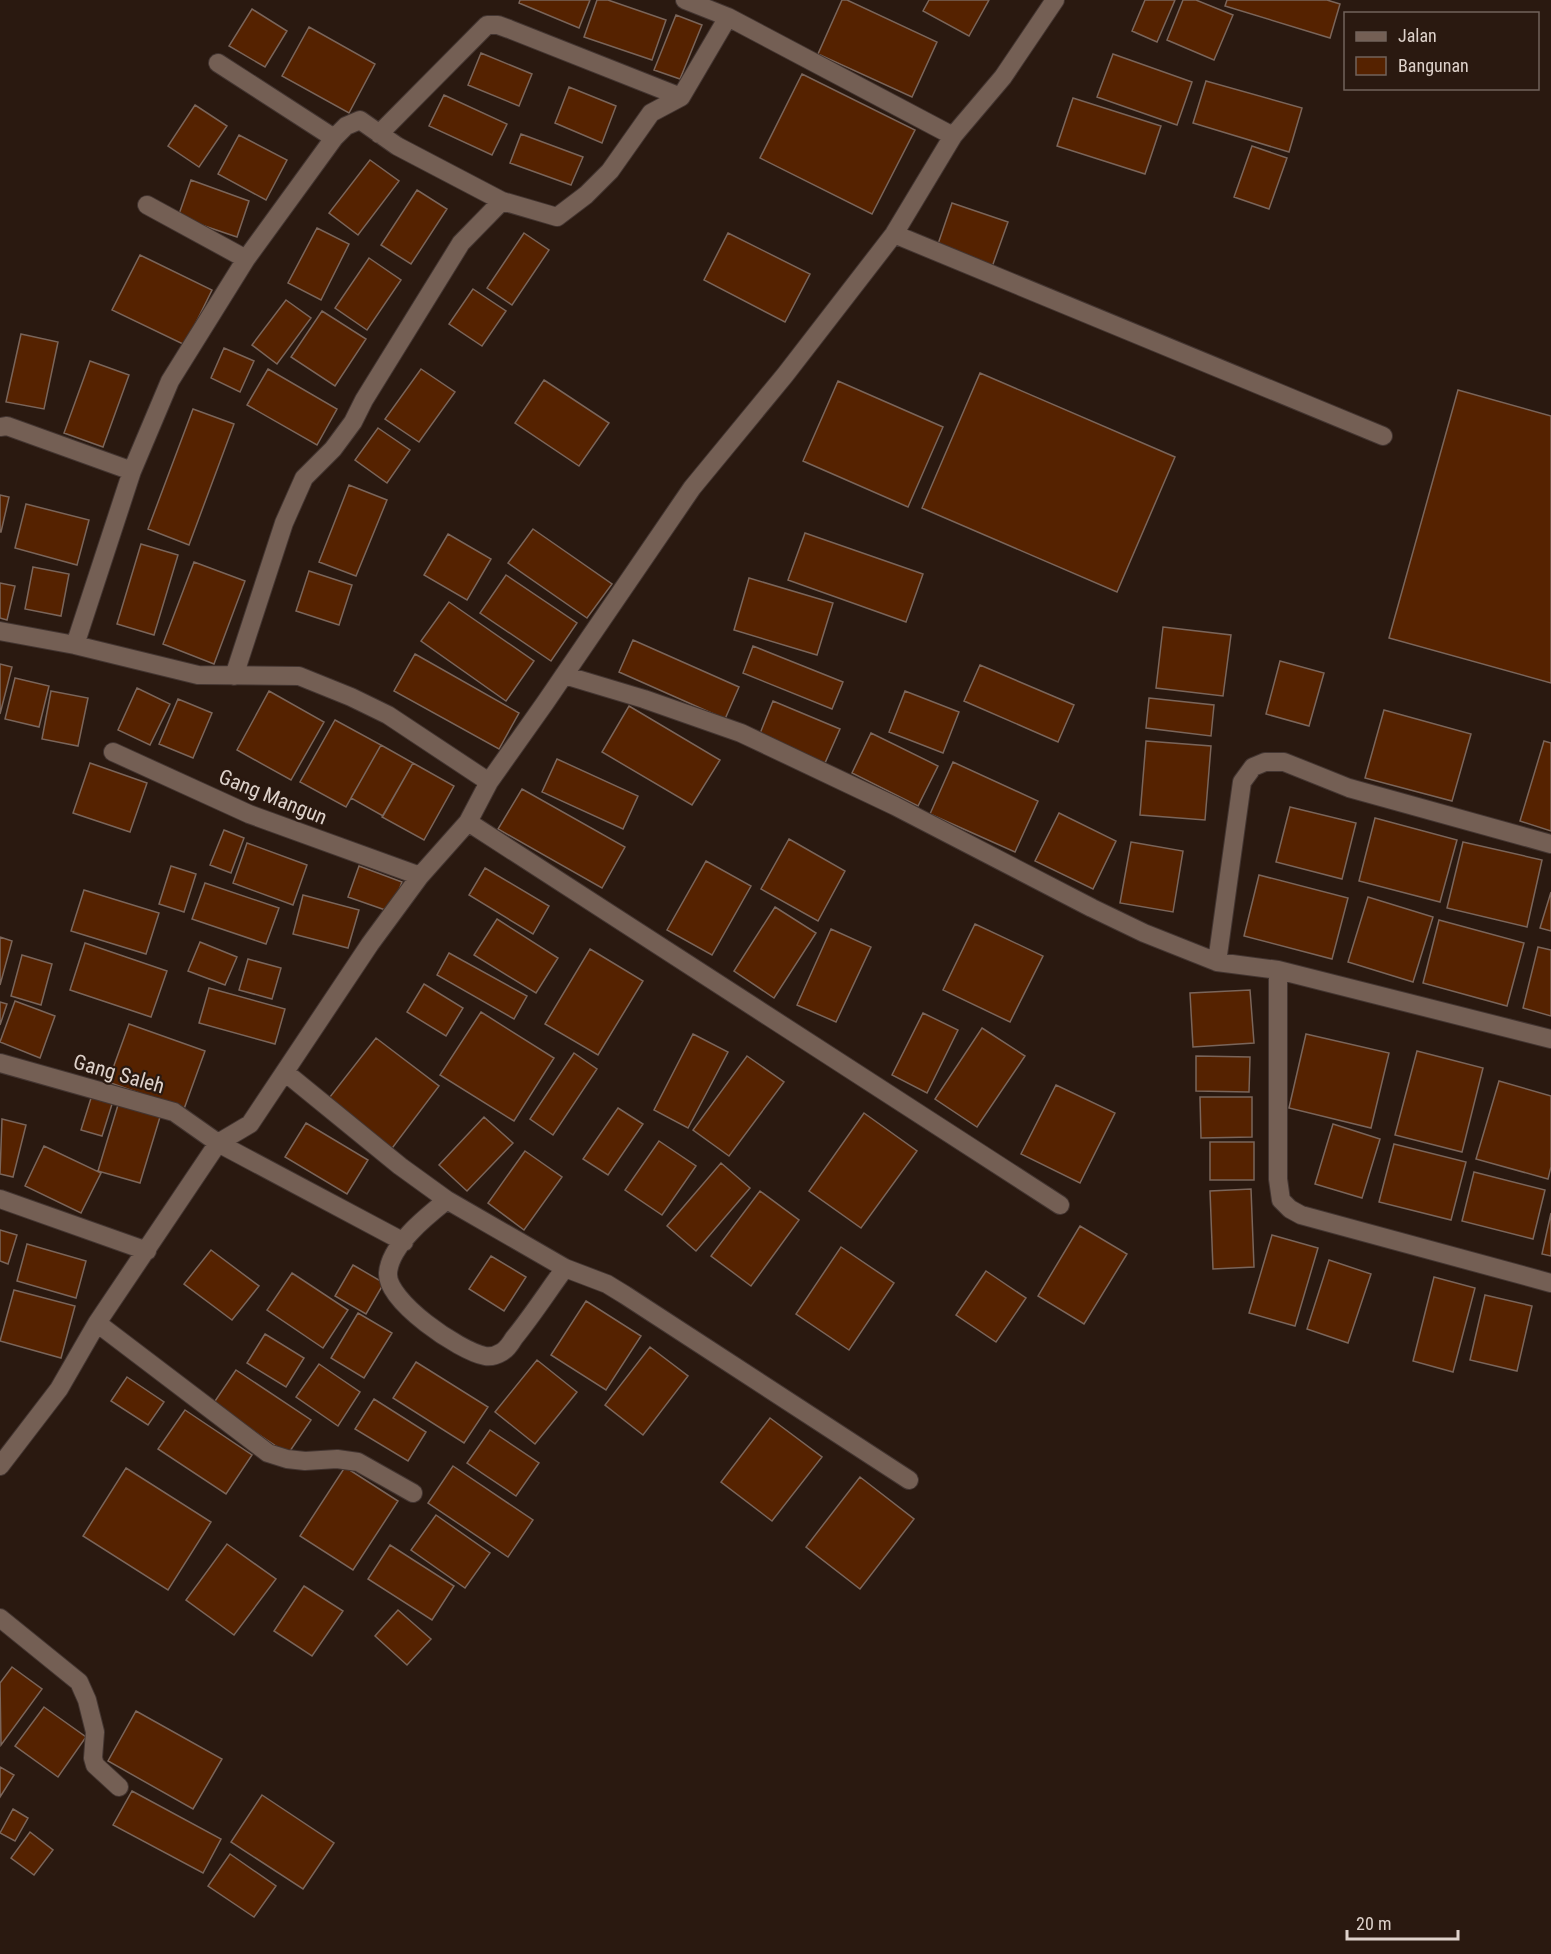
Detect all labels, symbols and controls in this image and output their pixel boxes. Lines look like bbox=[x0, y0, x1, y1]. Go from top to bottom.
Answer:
legend bbox=[1344, 12, 1539, 90]
text: Jalan bbox=[1398, 25, 1437, 46]
text: Bangunan bbox=[1398, 55, 1469, 76]
street label: Gang Mangun bbox=[215, 764, 331, 830]
street label: Gang Saleh bbox=[71, 1050, 167, 1098]
scale bar bbox=[1347, 1903, 1458, 1941]
text: 20 m bbox=[1356, 1913, 1391, 1934]

